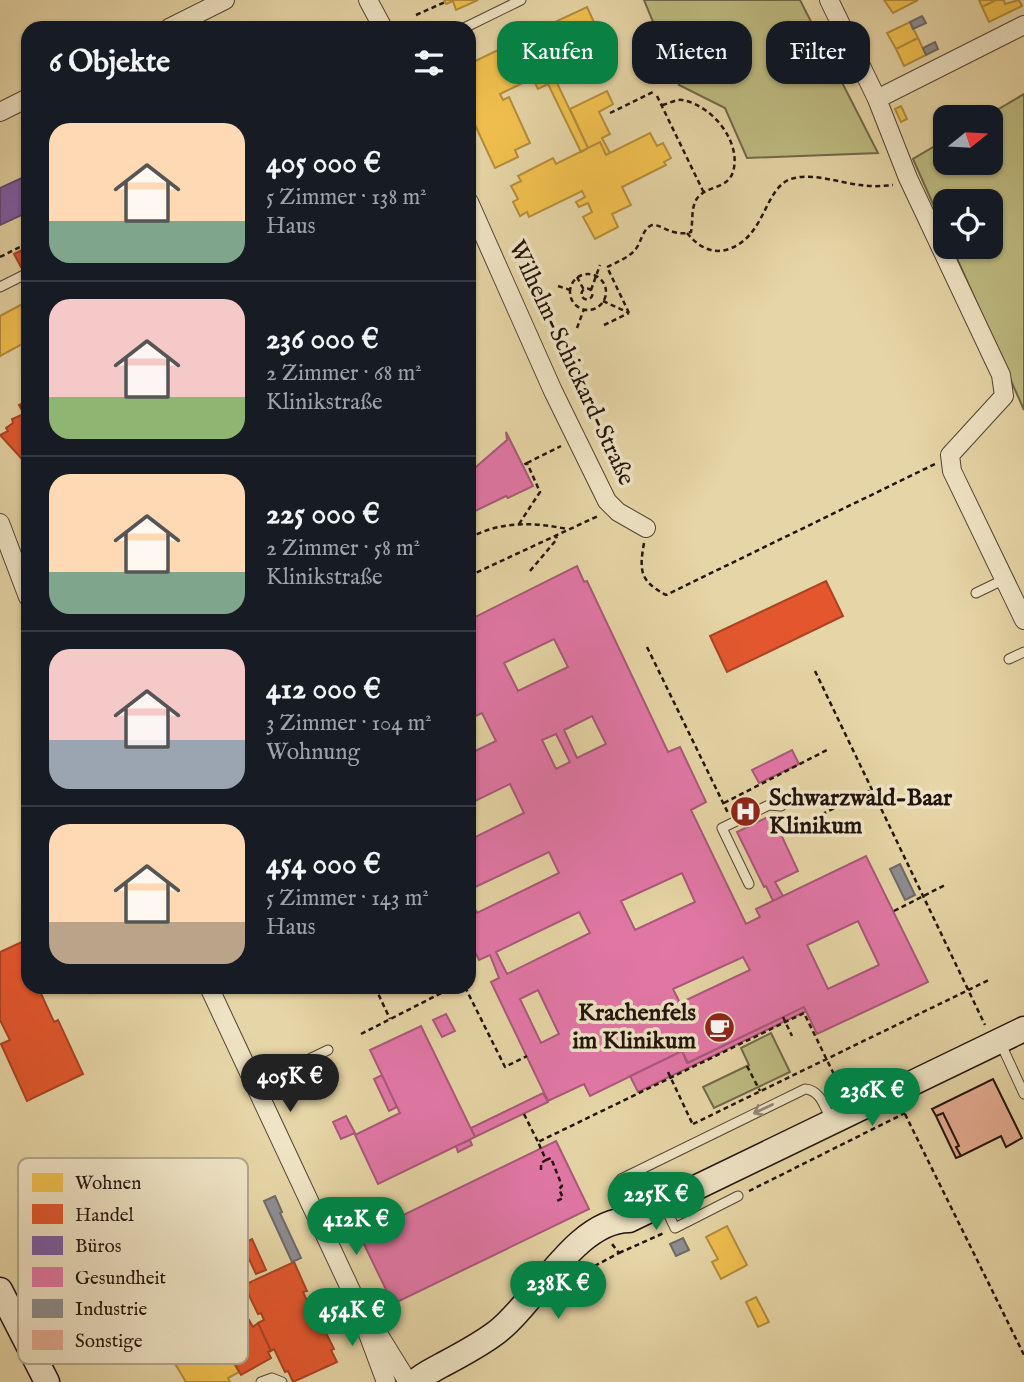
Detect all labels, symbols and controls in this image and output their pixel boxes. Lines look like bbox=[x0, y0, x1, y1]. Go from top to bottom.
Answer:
chip: Kaufen bbox=[497, 21, 618, 84]
chip: Mieten bbox=[632, 21, 752, 84]
chip: Filter bbox=[766, 21, 870, 84]
text: 6 Objekte bbox=[49, 44, 170, 82]
icon: filters bbox=[410, 44, 448, 82]
north arrow bbox=[933, 105, 1003, 175]
map controls bbox=[933, 105, 1003, 259]
text: 405 000 € bbox=[266, 145, 381, 183]
icon: home bbox=[105, 151, 189, 235]
text: 5 Zimmer · 138 m² bbox=[266, 183, 427, 212]
button: locate bbox=[933, 189, 1003, 259]
text: Haus bbox=[266, 212, 316, 241]
street label: Wilhelm-Schickard-Straße bbox=[501, 235, 641, 491]
text: 236 000 € bbox=[266, 321, 379, 359]
icon: home bbox=[105, 327, 189, 411]
text: 2 Zimmer · 68 m² bbox=[266, 359, 422, 388]
text: Klinikstraße bbox=[266, 388, 383, 417]
text: 225 000 € bbox=[266, 496, 380, 534]
icon: home bbox=[105, 502, 189, 586]
text: 2 Zimmer · 58 m² bbox=[266, 534, 420, 563]
text: Klinikstraße bbox=[266, 563, 383, 592]
text: 412 000 € bbox=[266, 671, 381, 709]
icon: home bbox=[105, 677, 189, 761]
text: 3 Zimmer · 104 m² bbox=[266, 709, 432, 738]
text: Wohnung bbox=[266, 738, 360, 767]
place label: Schwarzwald-Baar Klinikum bbox=[769, 783, 952, 842]
hospital icon: Schwarzwald-Baar Klinikum bbox=[729, 795, 763, 829]
text: 454 000 € bbox=[266, 846, 381, 884]
icon: home bbox=[105, 852, 189, 936]
text: 5 Zimmer · 143 m² bbox=[266, 884, 429, 913]
text: Haus bbox=[266, 913, 316, 942]
place label: Krachenfels im Klinikum bbox=[572, 998, 697, 1057]
cafe icon: Krachenfels im Klinikum bbox=[702, 1010, 736, 1044]
pin: 405K € bbox=[233, 1054, 347, 1114]
text: 405K € bbox=[257, 1062, 323, 1091]
pin: 236K € bbox=[815, 1068, 929, 1128]
text: 236K € bbox=[840, 1076, 904, 1105]
one-way arrow bbox=[753, 1103, 774, 1116]
legend bbox=[18, 1158, 248, 1364]
text: Wohnen bbox=[75, 1172, 141, 1196]
pin: 225K € bbox=[599, 1172, 713, 1232]
text: 225K € bbox=[624, 1180, 688, 1209]
pin: 412K € bbox=[299, 1198, 413, 1257]
text: Handel bbox=[75, 1204, 135, 1228]
text: 412K € bbox=[323, 1205, 389, 1234]
text: Büros bbox=[75, 1235, 121, 1259]
pin: 238K € bbox=[501, 1262, 615, 1321]
text: Gesundheit bbox=[75, 1267, 166, 1291]
text: 238K € bbox=[526, 1269, 590, 1298]
pin: 454K € bbox=[295, 1288, 409, 1348]
text: 454K € bbox=[319, 1296, 385, 1325]
text: Industrie bbox=[75, 1298, 147, 1322]
text: Sonstige bbox=[75, 1330, 143, 1354]

